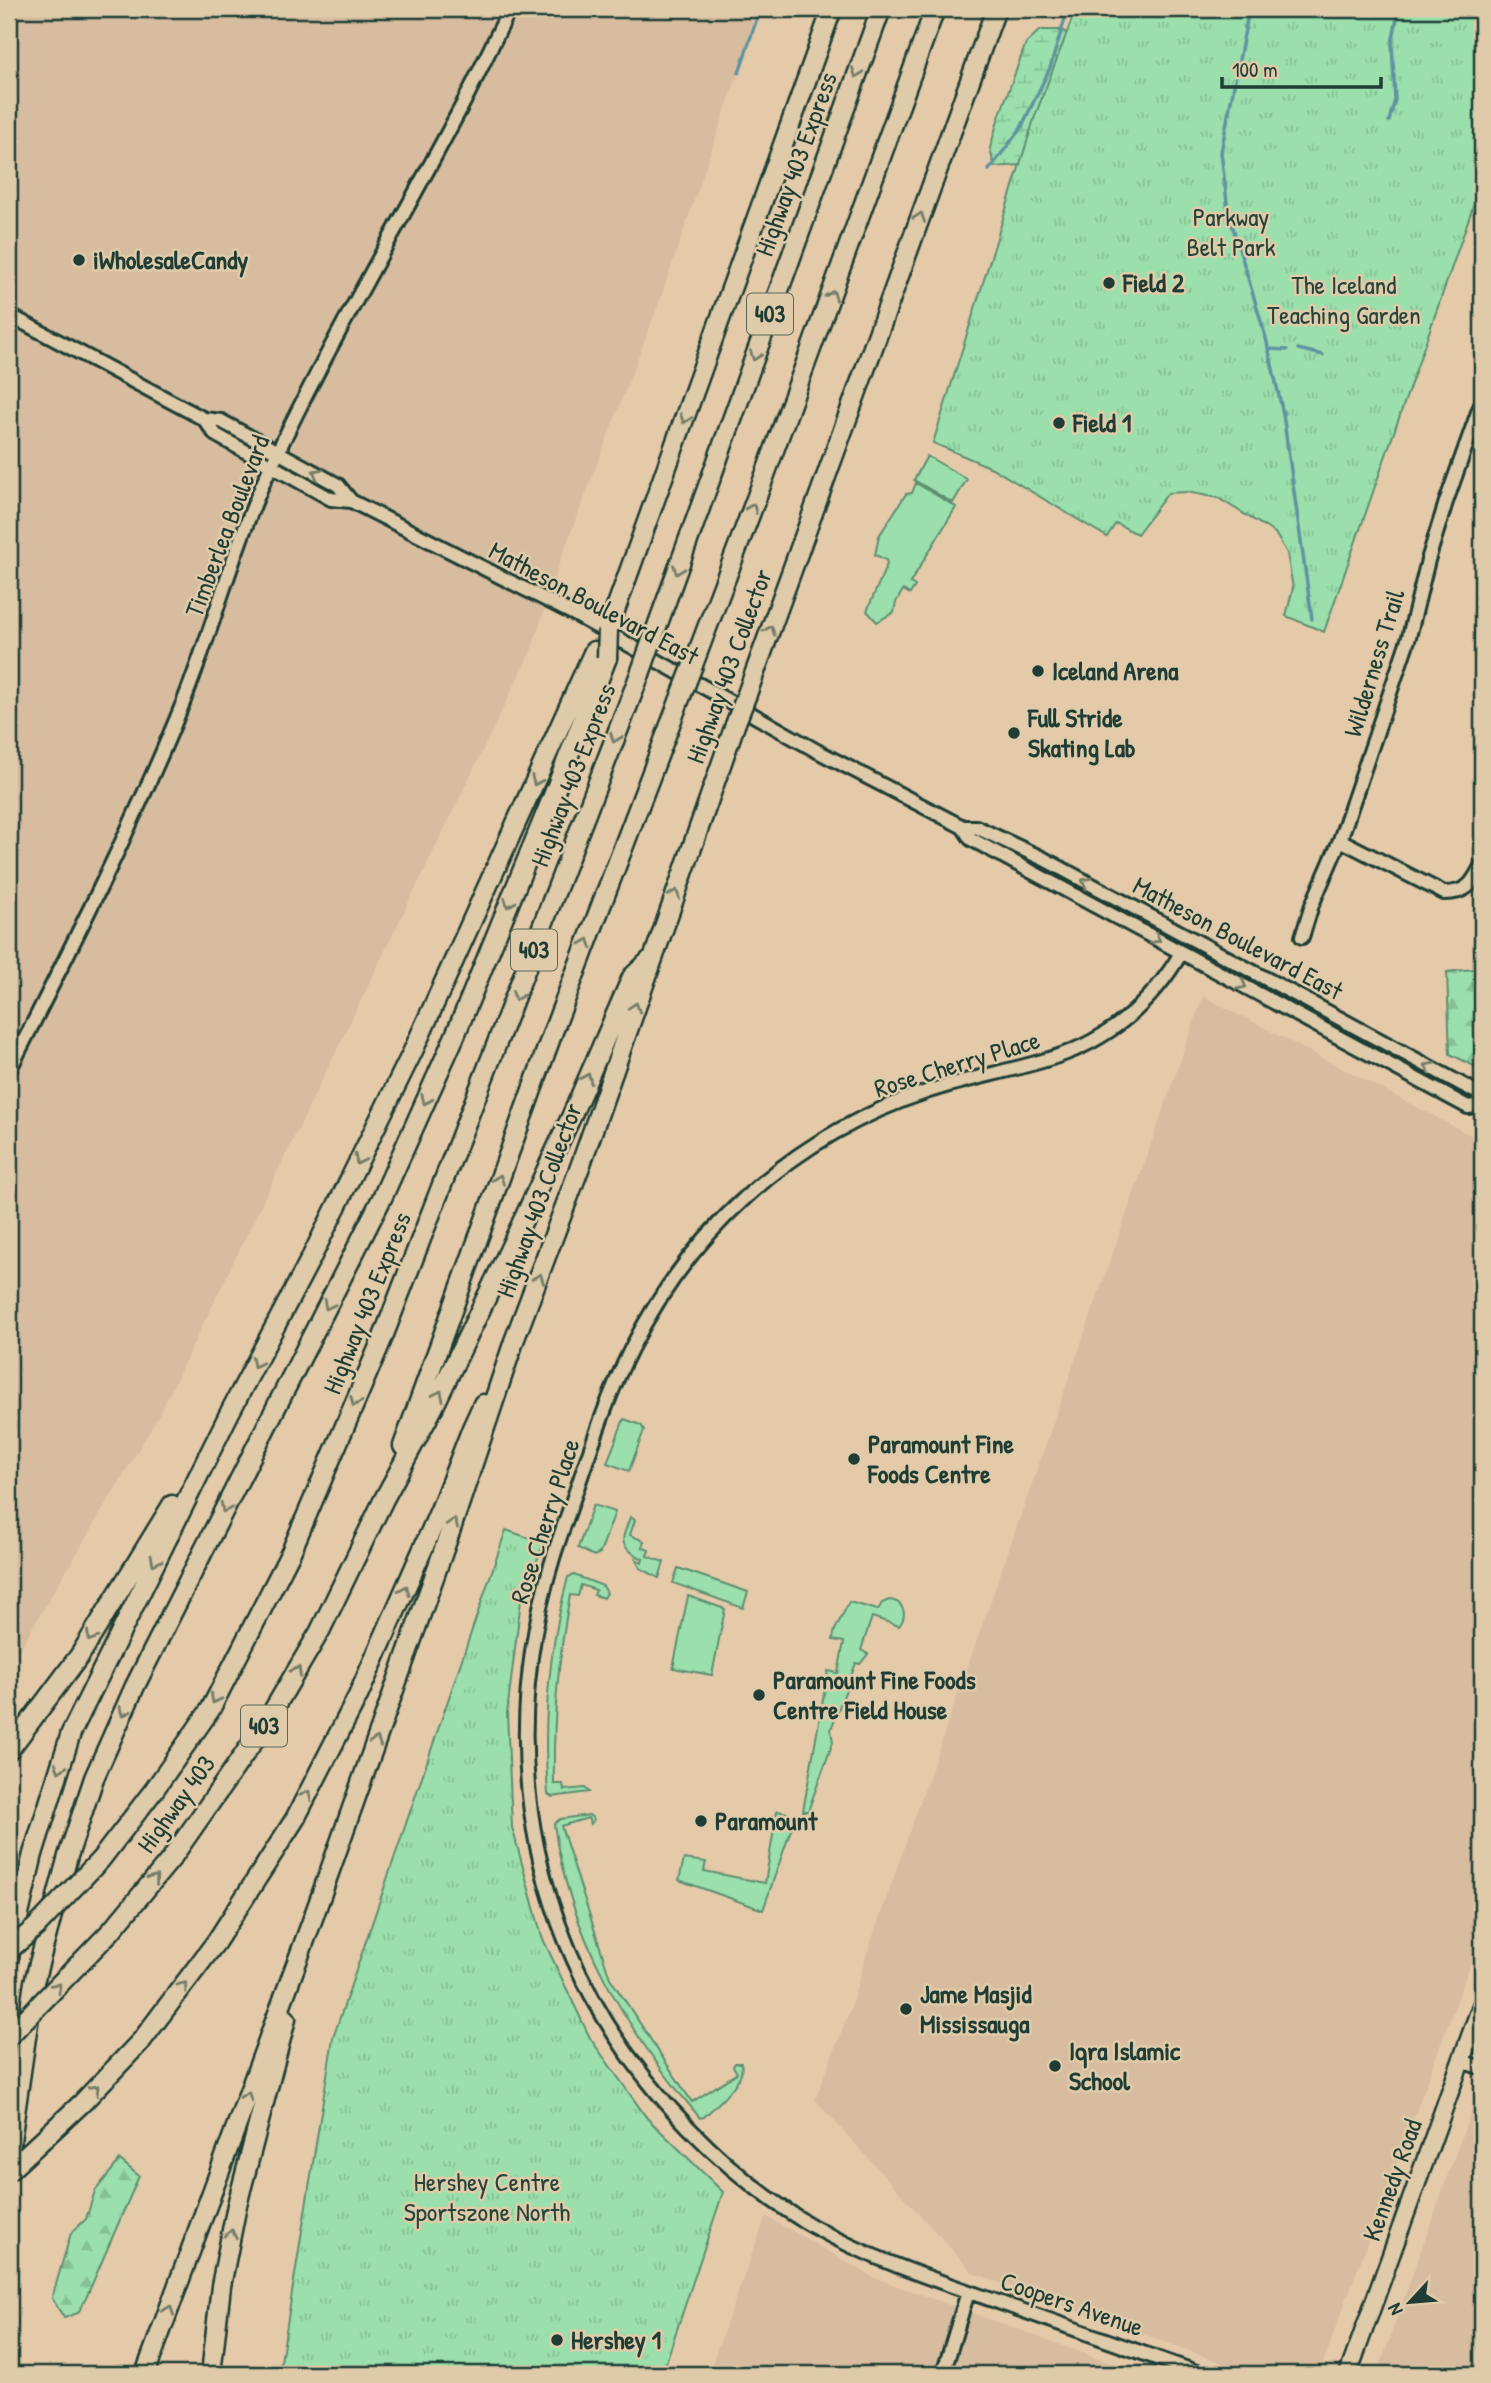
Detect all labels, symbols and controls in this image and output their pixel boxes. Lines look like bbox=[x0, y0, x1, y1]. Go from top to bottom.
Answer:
scale bar bbox=[1222, 46, 1381, 90]
text: 100 m bbox=[1232, 55, 1278, 84]
one-way arrow bbox=[851, 66, 865, 78]
street label: Highway 403 Express bbox=[746, 67, 845, 261]
park label: Parkway Belt Park bbox=[1187, 199, 1276, 264]
one-way arrow bbox=[912, 211, 926, 223]
place label: iWholesaleCandy bbox=[93, 242, 248, 278]
marker: iWholesaleCandy bbox=[71, 252, 87, 268]
place label: Field 2 bbox=[1122, 265, 1185, 300]
park label: The Iceland Teaching Garden bbox=[1267, 267, 1421, 332]
marker: Field 2 bbox=[1101, 275, 1117, 291]
one-way arrow bbox=[823, 289, 837, 301]
road number: 403 bbox=[747, 293, 793, 334]
one-way arrow bbox=[749, 349, 763, 361]
place label: Field 1 bbox=[1072, 405, 1131, 440]
one-way arrow bbox=[679, 412, 693, 424]
marker: Field 1 bbox=[1051, 415, 1067, 431]
street label: Timberlea Boulevard bbox=[176, 430, 277, 622]
one-way arrow bbox=[312, 468, 324, 482]
one-way arrow bbox=[744, 502, 758, 514]
street label: Matheson Boulevard East bbox=[483, 532, 706, 673]
one-way arrow bbox=[672, 563, 686, 576]
street label: Highway 403 Collector bbox=[677, 564, 780, 768]
street label: Wilderness Trail bbox=[1334, 585, 1413, 741]
one-way arrow bbox=[762, 624, 776, 636]
place label: Iceland Arena bbox=[1052, 653, 1179, 688]
marker: Iceland Arena bbox=[1030, 663, 1046, 679]
street label: Highway 403 Express bbox=[522, 678, 624, 871]
place label: Full Stride Skating Lab bbox=[1027, 700, 1136, 766]
marker: Full Stride Skating Lab bbox=[1006, 725, 1022, 741]
one-way arrow bbox=[610, 731, 624, 743]
one-way arrow bbox=[530, 773, 544, 786]
street label: Matheson Boulevard East bbox=[1127, 867, 1350, 1008]
one-way arrow bbox=[1081, 876, 1093, 890]
one-way arrow bbox=[667, 888, 681, 900]
one-way arrow bbox=[503, 896, 517, 908]
road number: 403 bbox=[511, 930, 557, 970]
one-way arrow bbox=[1148, 931, 1161, 944]
one-way arrow bbox=[579, 937, 593, 949]
one-way arrow bbox=[1234, 977, 1247, 990]
one-way arrow bbox=[511, 990, 525, 1002]
one-way arrow bbox=[627, 1001, 641, 1013]
street label: Rose Cherry Place bbox=[870, 1022, 1044, 1105]
one-way arrow bbox=[1423, 1061, 1436, 1075]
one-way arrow bbox=[579, 1073, 593, 1086]
one-way arrow bbox=[420, 1093, 434, 1105]
street label: Highway 403 Collector bbox=[487, 1098, 590, 1302]
one-way arrow bbox=[353, 1153, 367, 1165]
one-way arrow bbox=[491, 1174, 505, 1186]
street label: Highway 403 Express bbox=[314, 1207, 419, 1399]
one-way arrow bbox=[530, 1272, 544, 1284]
one-way arrow bbox=[322, 1298, 336, 1310]
one-way arrow bbox=[250, 1356, 264, 1368]
one-way arrow bbox=[431, 1390, 445, 1402]
one-way arrow bbox=[349, 1395, 363, 1408]
place label: Paramount Fine Foods Centre bbox=[867, 1426, 1014, 1491]
street label: Rose Cherry Place bbox=[501, 1434, 588, 1608]
marker: Paramount Fine Foods Centre bbox=[846, 1451, 862, 1467]
one-way arrow bbox=[220, 1501, 233, 1513]
one-way arrow bbox=[445, 1517, 459, 1529]
one-way arrow bbox=[150, 1554, 164, 1566]
one-way arrow bbox=[397, 1585, 411, 1597]
one-way arrow bbox=[86, 1630, 99, 1643]
place label: Paramount Fine Foods Centre Field House bbox=[773, 1662, 976, 1727]
one-way arrow bbox=[288, 1666, 301, 1679]
marker: Paramount Fine Foods Centre Field House bbox=[751, 1687, 767, 1703]
one-way arrow bbox=[210, 1692, 223, 1704]
one-way arrow bbox=[118, 1705, 132, 1717]
road number: 403 bbox=[241, 1706, 287, 1746]
one-way arrow bbox=[368, 1735, 382, 1747]
street label: Highway 403 bbox=[128, 1748, 223, 1860]
one-way arrow bbox=[54, 1761, 69, 1773]
one-way arrow bbox=[299, 1790, 313, 1803]
place label: Paramount bbox=[715, 1803, 818, 1838]
marker: Paramount bbox=[693, 1813, 709, 1829]
one-way arrow bbox=[146, 1874, 159, 1886]
place label: Jame Masjid Mississauga bbox=[920, 1976, 1032, 2042]
one-way arrow bbox=[175, 1981, 188, 1993]
one-way arrow bbox=[48, 1983, 61, 1996]
marker: Jame Masjid Mississauga bbox=[898, 2001, 914, 2017]
place label: Iqra Islamic School bbox=[1069, 2033, 1181, 2098]
marker: Iqra Islamic School bbox=[1047, 2058, 1063, 2074]
one-way arrow bbox=[86, 2085, 99, 2098]
one-way arrow bbox=[238, 2091, 252, 2103]
street label: Kennedy Road bbox=[1353, 2114, 1430, 2246]
park label: Hershey Centre Sportszone North bbox=[404, 2164, 570, 2229]
one-way arrow bbox=[223, 2228, 238, 2240]
street label: Coopers Avenue bbox=[996, 2263, 1148, 2344]
north arrow bbox=[1376, 2268, 1446, 2338]
text: N bbox=[1381, 2299, 1409, 2320]
one-way arrow bbox=[160, 2305, 174, 2317]
place label: Hershey 1 bbox=[571, 2322, 661, 2358]
marker: Hershey 1 bbox=[549, 2332, 565, 2348]

